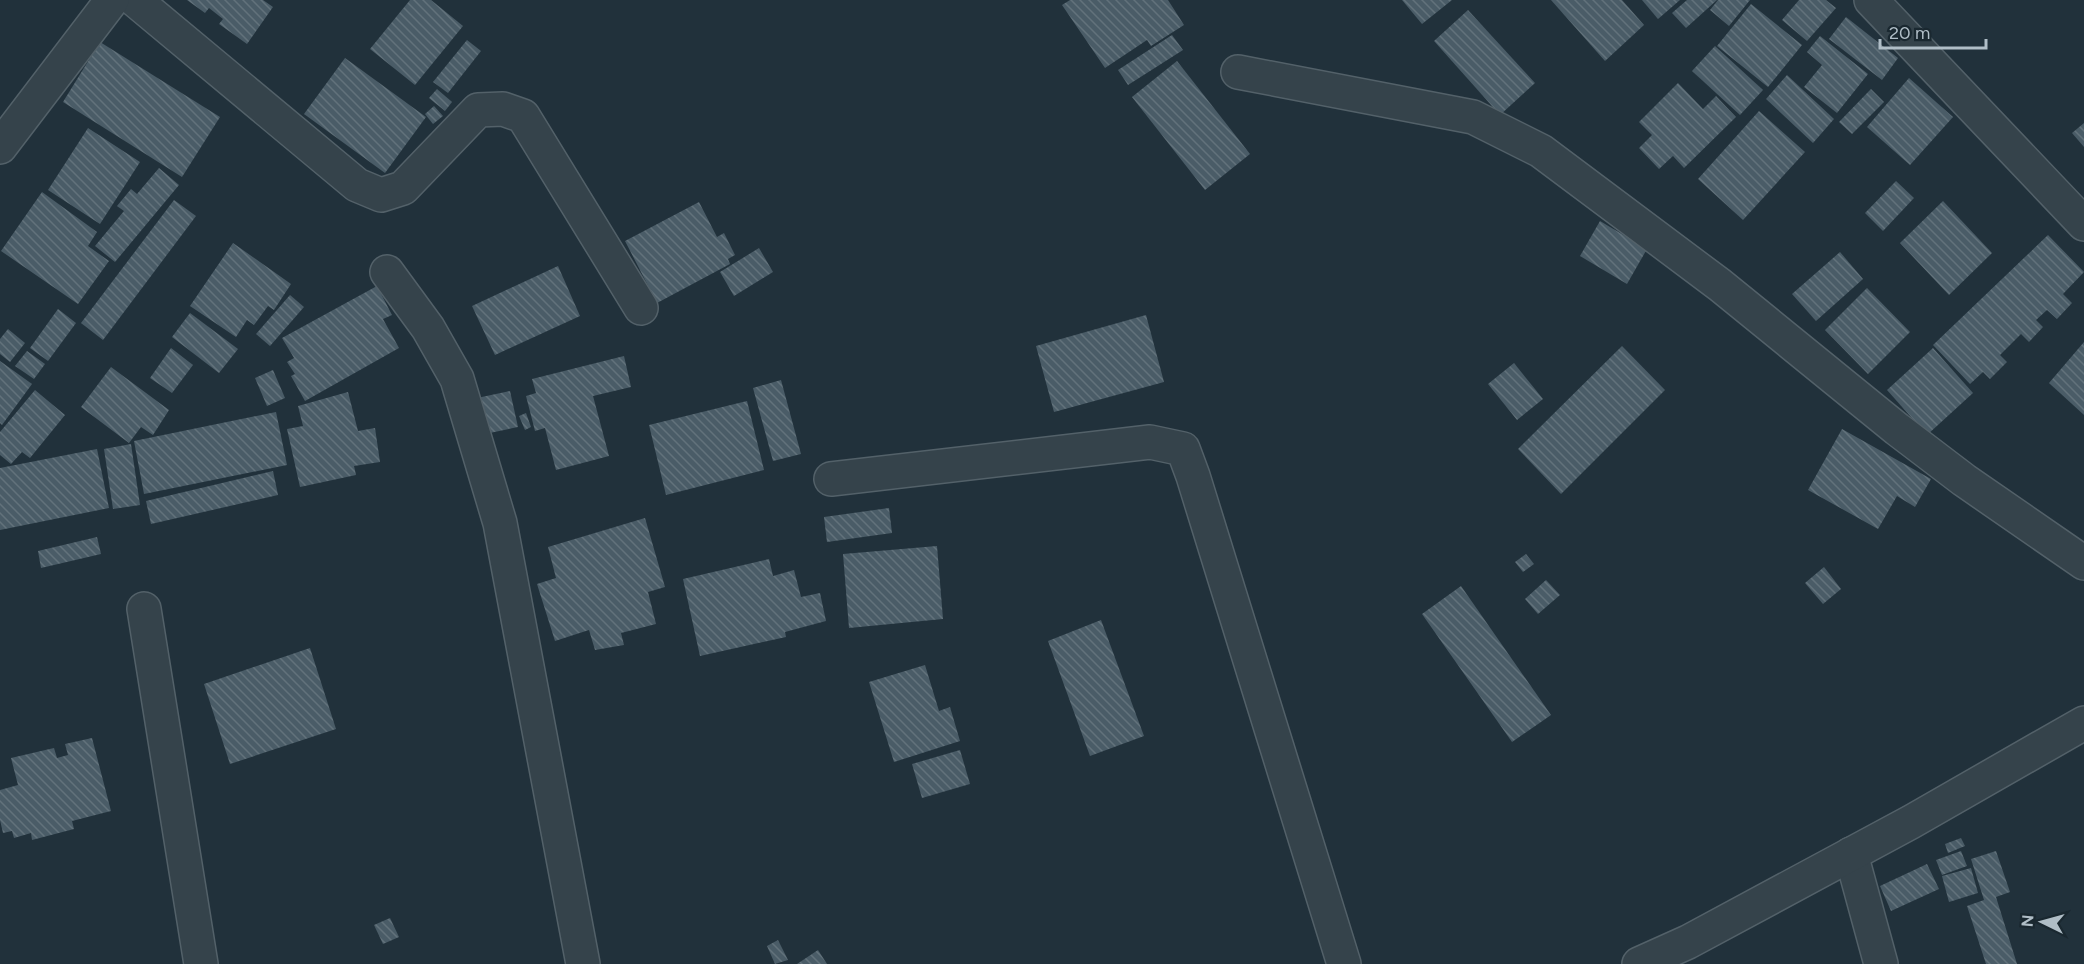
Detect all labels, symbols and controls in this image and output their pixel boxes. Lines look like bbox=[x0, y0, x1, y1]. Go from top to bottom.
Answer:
scale bar bbox=[1880, 12, 1986, 50]
text: 20 m bbox=[1889, 22, 1930, 44]
north arrow bbox=[2012, 892, 2072, 952]
text: N bbox=[2018, 914, 2038, 928]

